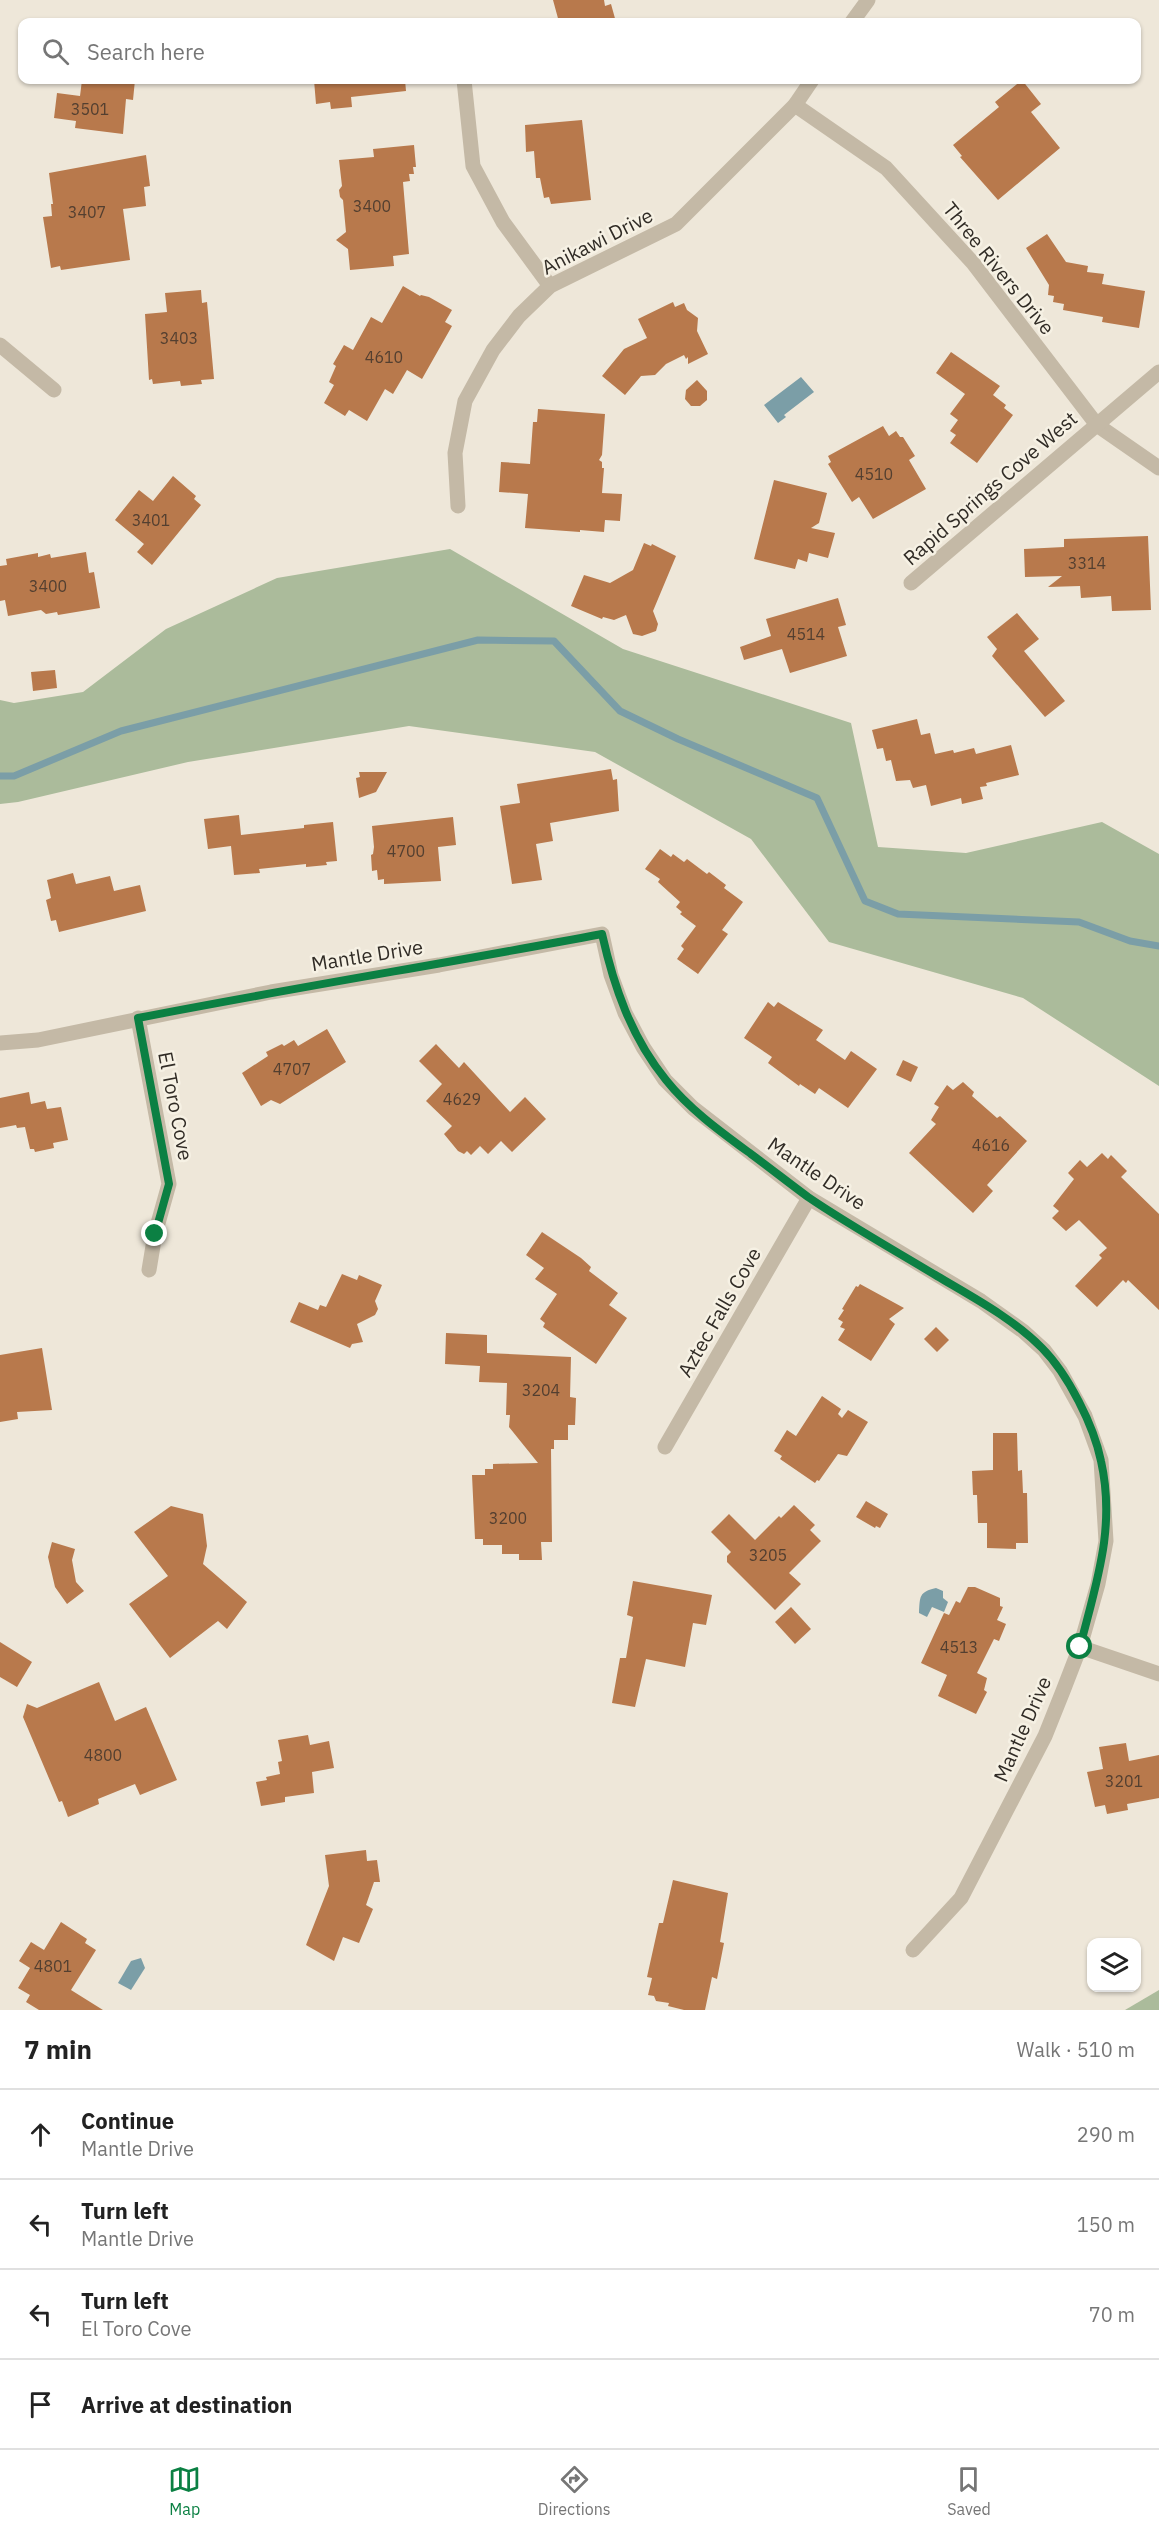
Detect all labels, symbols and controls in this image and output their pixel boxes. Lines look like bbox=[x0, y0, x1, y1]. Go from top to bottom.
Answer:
search box bbox=[18, 18, 1141, 84]
icon: search bbox=[39, 35, 72, 68]
text: Search here bbox=[87, 37, 205, 66]
house number: 3501 bbox=[71, 99, 109, 119]
house number: 3400 bbox=[353, 196, 391, 216]
street label: Three Rivers Drive bbox=[937, 196, 1061, 340]
street label: Anikawi Drive bbox=[537, 201, 657, 281]
house number: 3407 bbox=[68, 202, 106, 222]
house number: 3403 bbox=[160, 328, 198, 348]
house number: 4610 bbox=[365, 347, 403, 367]
street label: Rapid Springs Cove West bbox=[897, 405, 1083, 571]
house number: 4510 bbox=[855, 464, 893, 484]
house number: 3401 bbox=[132, 510, 170, 530]
house number: 3314 bbox=[1068, 553, 1106, 573]
house number: 3400 bbox=[29, 576, 67, 596]
house number: 4514 bbox=[787, 624, 825, 644]
house number: 4700 bbox=[387, 841, 425, 861]
street label: Mantle Drive bbox=[309, 933, 425, 977]
street label: El Toro Cove bbox=[152, 1049, 200, 1163]
house number: 4707 bbox=[273, 1059, 311, 1079]
house number: 4629 bbox=[443, 1089, 481, 1109]
street label: Mantle Drive bbox=[763, 1130, 871, 1216]
house number: 4616 bbox=[972, 1135, 1010, 1155]
route end bbox=[141, 1220, 167, 1246]
street label: Aztec Falls Cove bbox=[671, 1242, 767, 1382]
house number: 3204 bbox=[522, 1380, 560, 1400]
house number: 3200 bbox=[489, 1508, 527, 1528]
house number: 3205 bbox=[749, 1545, 787, 1565]
route start bbox=[1066, 1633, 1092, 1659]
house number: 4513 bbox=[940, 1637, 978, 1657]
street label: Mantle Drive bbox=[987, 1672, 1057, 1786]
house number: 4800 bbox=[84, 1745, 122, 1765]
house number: 3201 bbox=[1105, 1771, 1143, 1791]
map controls bbox=[1087, 1938, 1141, 1992]
button: layers bbox=[1087, 1938, 1141, 1992]
house number: 4801 bbox=[34, 1956, 72, 1976]
text: 7 min bbox=[24, 2032, 92, 2066]
text: Walk · 510 m bbox=[1017, 2036, 1135, 2063]
text: Continue bbox=[81, 2106, 174, 2135]
icon: ahead bbox=[24, 2118, 57, 2151]
text: 290 m bbox=[1077, 2121, 1135, 2148]
text: Mantle Drive bbox=[81, 2135, 194, 2162]
text: Turn left bbox=[81, 2196, 169, 2225]
icon: left bbox=[24, 2208, 57, 2241]
text: 150 m bbox=[1077, 2211, 1135, 2238]
text: Mantle Drive bbox=[81, 2225, 194, 2252]
text: Turn left bbox=[81, 2286, 169, 2315]
icon: left bbox=[24, 2298, 57, 2331]
text: 70 m bbox=[1089, 2301, 1135, 2328]
text: El Toro Cove bbox=[81, 2315, 191, 2342]
icon: arrive bbox=[24, 2388, 57, 2421]
text: Arrive at destination bbox=[81, 2390, 292, 2419]
tab: Map bbox=[168, 2463, 201, 2519]
tab: Directions bbox=[538, 2463, 611, 2519]
tab: Saved bbox=[947, 2463, 991, 2519]

